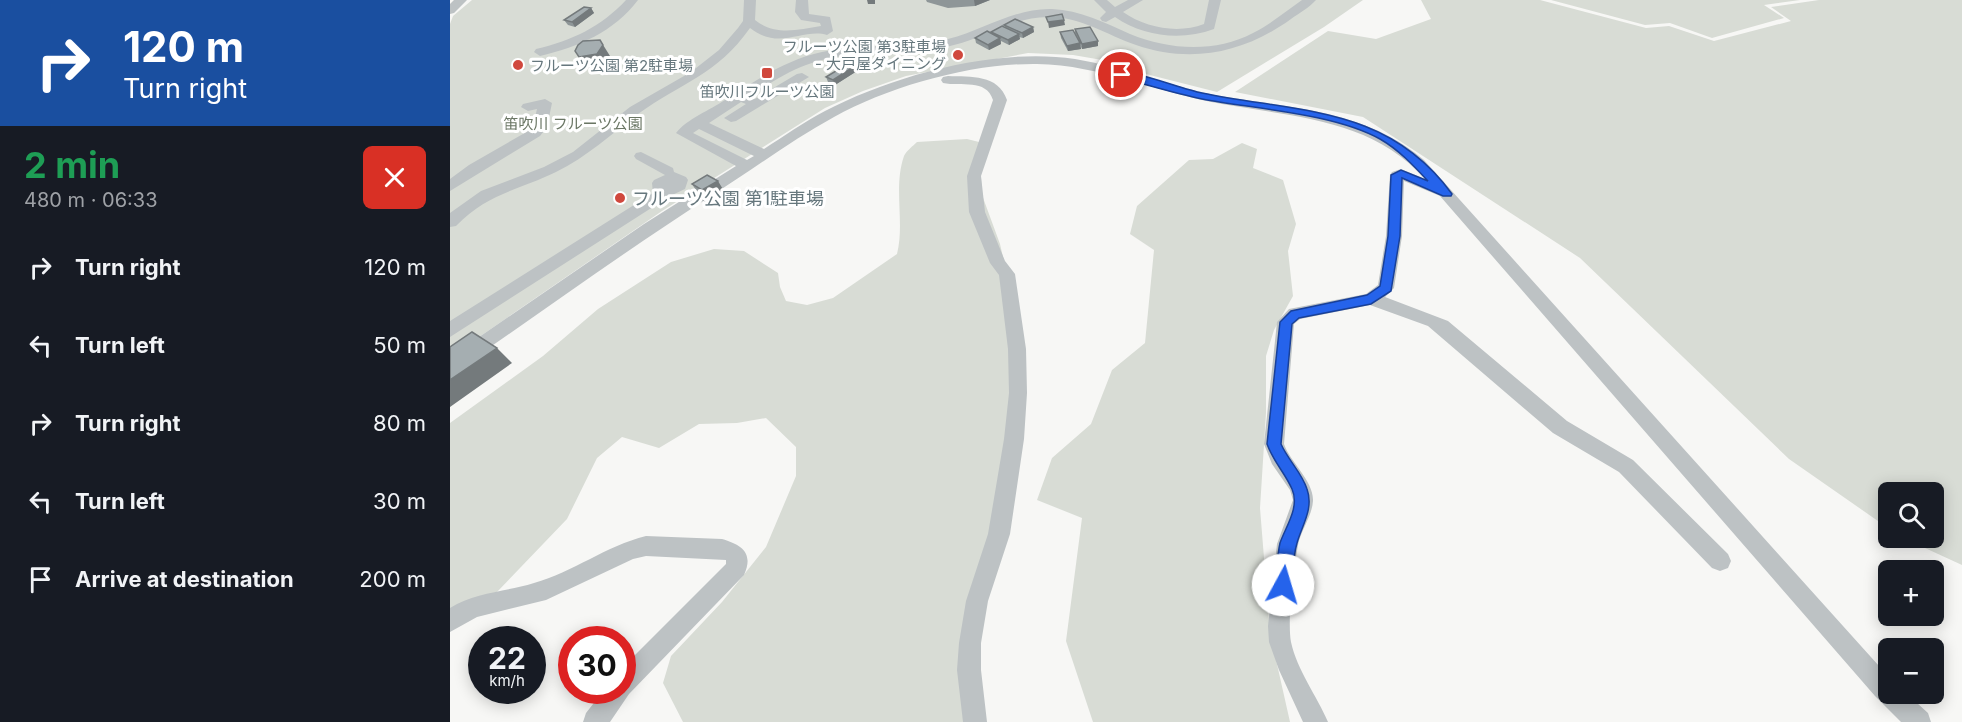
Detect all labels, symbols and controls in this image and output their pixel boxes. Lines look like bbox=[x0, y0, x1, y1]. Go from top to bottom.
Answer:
text: 120 m bbox=[123, 21, 244, 72]
icon: right bbox=[24, 24, 102, 102]
place label: フルーツ公園 第3駐車場 - 大戸屋ダイニング bbox=[783, 37, 946, 73]
marker: フルーツ公園 第3駐車場 - 大戸屋ダイニング bbox=[951, 48, 965, 62]
pin bbox=[1095, 49, 1146, 100]
place label: フルーツ公園 第2駐車場 bbox=[530, 56, 693, 75]
marker: フルーツ公園 第2駐車場 bbox=[511, 58, 525, 72]
icon: arrive bbox=[1104, 58, 1137, 91]
marker: 笛吹川フルーツ公園 bbox=[760, 66, 774, 80]
text: Turn right bbox=[123, 72, 247, 105]
place label: 笛吹川フルーツ公園 bbox=[700, 82, 834, 101]
park label: 笛吹川 フルーツ公園 bbox=[504, 114, 642, 133]
text: 2 min bbox=[24, 143, 120, 187]
button: close bbox=[363, 146, 426, 209]
text: 480 m · 06:33 bbox=[24, 188, 158, 212]
place label: フルーツ公園 第1駐車場 bbox=[632, 188, 824, 209]
marker: フルーツ公園 第1駐車場 bbox=[613, 191, 627, 205]
icon: right bbox=[24, 251, 57, 284]
text: Turn right bbox=[75, 254, 181, 280]
text: 120 m bbox=[364, 254, 426, 280]
icon: left bbox=[24, 329, 57, 362]
text: Turn left bbox=[75, 332, 165, 358]
text: 50 m bbox=[373, 332, 426, 358]
icon: right bbox=[24, 407, 57, 440]
text: Turn right bbox=[75, 410, 181, 436]
text: 80 m bbox=[373, 410, 426, 436]
map controls bbox=[1878, 482, 1944, 704]
button: search bbox=[1878, 482, 1944, 548]
icon: left bbox=[24, 485, 57, 518]
text: Turn left bbox=[75, 488, 165, 514]
text: 30 m bbox=[373, 488, 426, 514]
position arrow bbox=[1251, 553, 1315, 617]
button: + bbox=[1878, 560, 1944, 626]
icon: arrive bbox=[24, 563, 57, 596]
text: Arrive at destination bbox=[75, 566, 294, 592]
text: 200 m bbox=[359, 566, 426, 592]
speed limit sign: 30 bbox=[558, 626, 636, 704]
button: − bbox=[1878, 638, 1944, 704]
text: 22 bbox=[488, 640, 526, 676]
text: km/h bbox=[489, 671, 525, 690]

